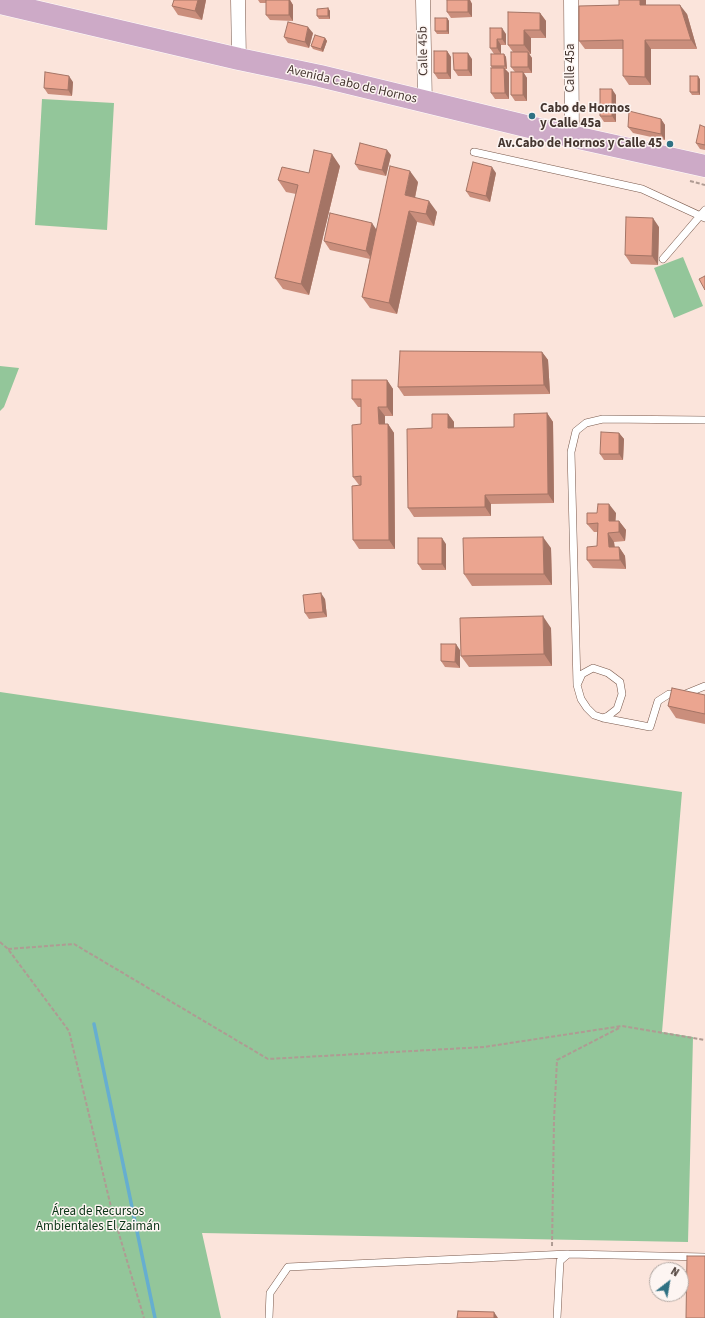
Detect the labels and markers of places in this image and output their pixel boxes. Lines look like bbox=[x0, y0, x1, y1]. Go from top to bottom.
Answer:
place label: Cabo de Hornos y Calle 45a bbox=[540, 101, 630, 132]
marker: Cabo de Hornos y Calle 45a bbox=[527, 111, 537, 121]
place label: Av.Cabo de Hornos y Calle 45 bbox=[498, 136, 662, 152]
marker: Av.Cabo de Hornos y Calle 45 bbox=[665, 139, 675, 149]

